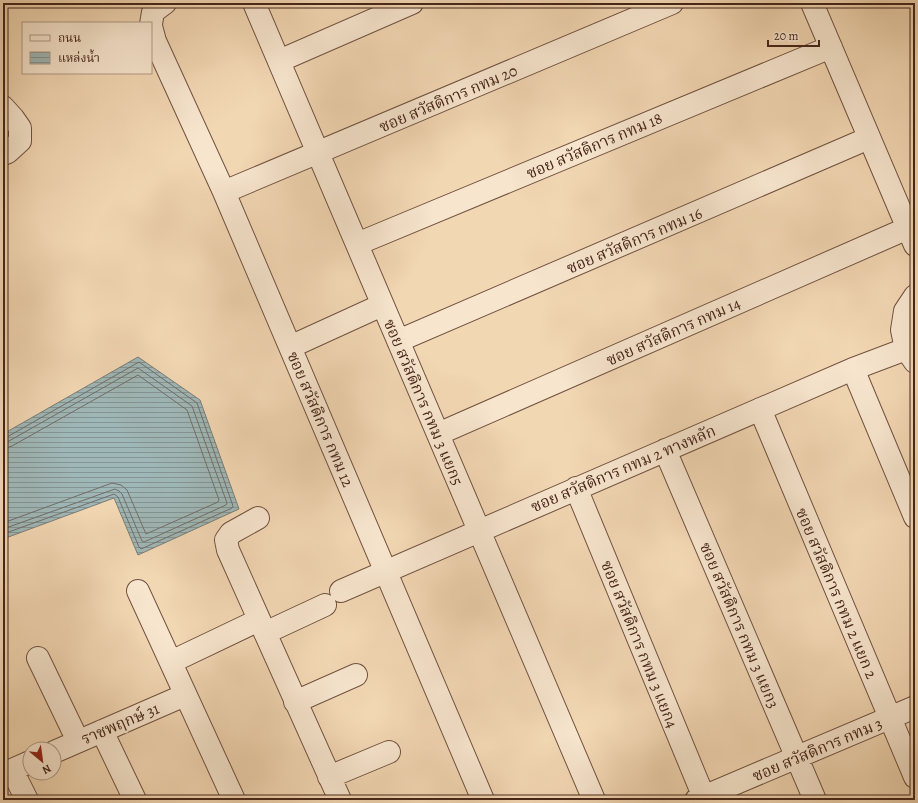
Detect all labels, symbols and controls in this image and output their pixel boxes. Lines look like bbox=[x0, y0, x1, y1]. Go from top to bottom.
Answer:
legend bbox=[22, 22, 152, 74]
scale bar bbox=[768, 22, 819, 48]
text: 20 m bbox=[774, 28, 798, 44]
text: ถนน bbox=[58, 30, 81, 46]
text: แหล่งน้ำ bbox=[58, 49, 100, 66]
street label: ซอย สวัสดิการ กทม 20 bbox=[376, 60, 521, 138]
street label: ซอย สวัสดิการ กทม 18 bbox=[523, 107, 666, 185]
street label: ซอย สวัสดิการ กทม 16 bbox=[563, 202, 706, 279]
street label: ซอย สวัสดิการ กทม 14 bbox=[603, 292, 744, 371]
street label: ซอย สวัสดิการ กทม 3 แยก5 bbox=[378, 316, 468, 489]
street label: ซอย สวัสดิการ กทม 12 bbox=[282, 348, 359, 491]
street label: ซอย สวัสดิการ กทม 2 ทางหลัก bbox=[528, 420, 719, 518]
street label: ซอย สวัสดิการ กทม 2 แยก 2 bbox=[790, 505, 882, 683]
street label: ซอย สวัสดิการ กทม 3 แยก3 bbox=[694, 539, 784, 712]
street label: ซอย สวัสดิการ กทม 3 แยก4 bbox=[595, 557, 683, 732]
street label: ราชพฤกษ์ 31 bbox=[78, 697, 163, 750]
street label: ซอย สวัสดิการ กทม 3 bbox=[749, 713, 886, 787]
north arrow bbox=[22, 741, 62, 781]
text: N bbox=[39, 761, 54, 778]

